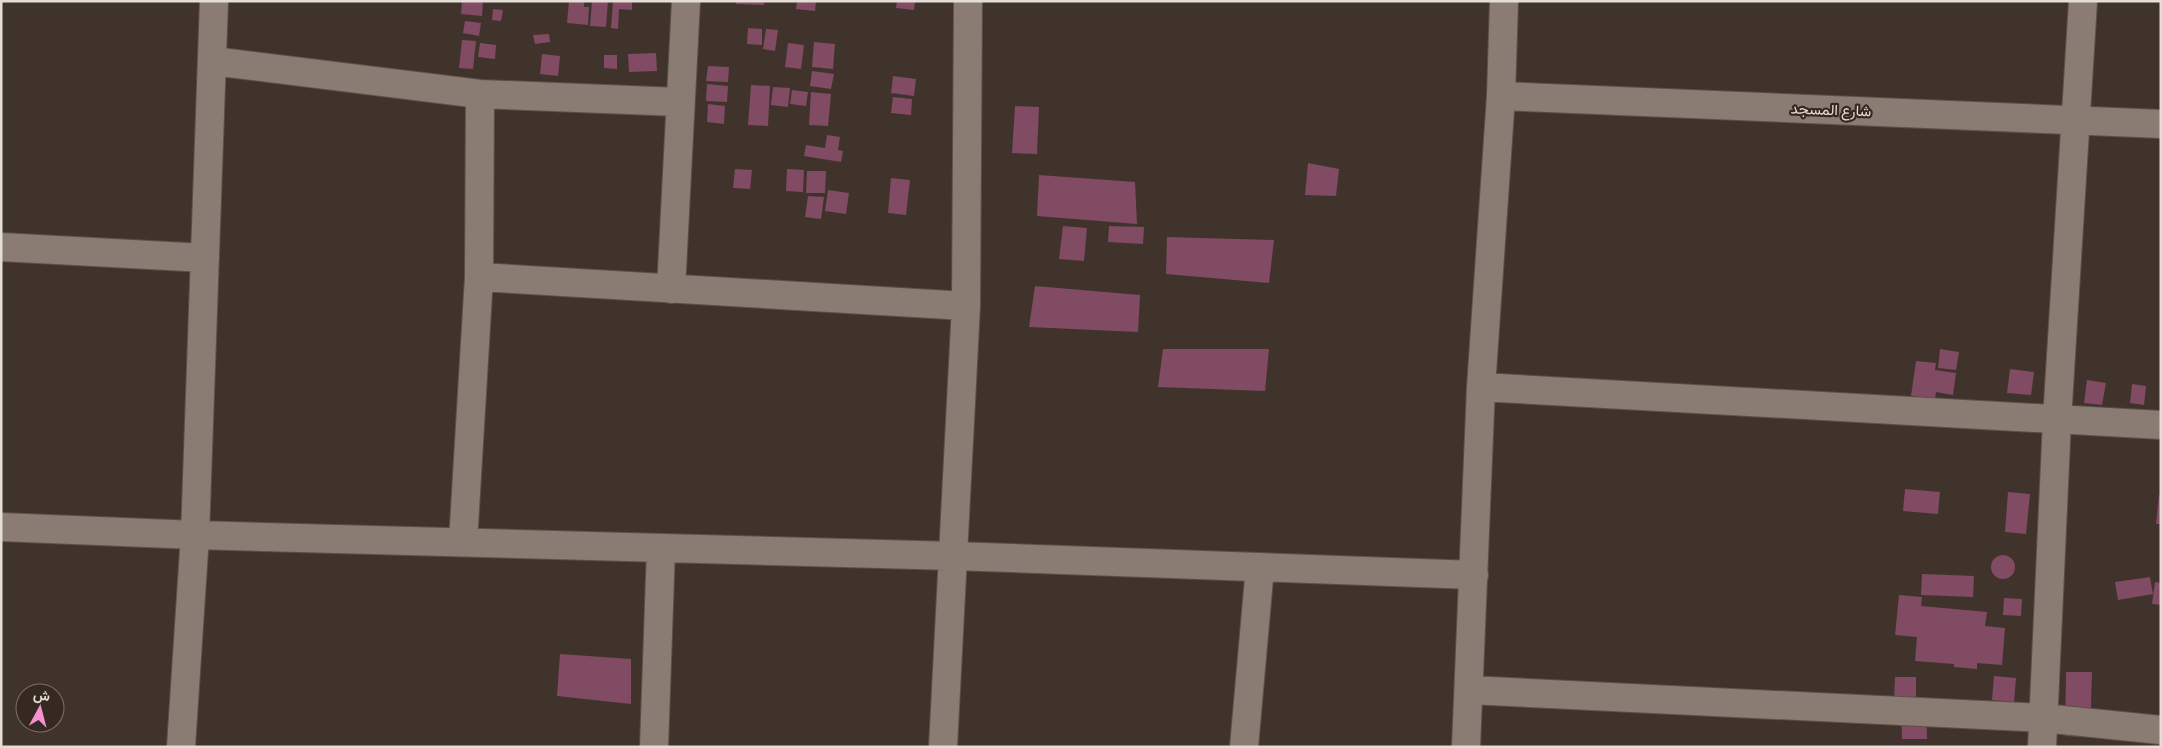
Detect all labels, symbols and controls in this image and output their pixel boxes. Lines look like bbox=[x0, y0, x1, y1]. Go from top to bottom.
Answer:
street label: شارع المسجد bbox=[1790, 97, 1872, 122]
north arrow bbox=[15, 683, 65, 733]
text: ش bbox=[32, 683, 51, 706]

